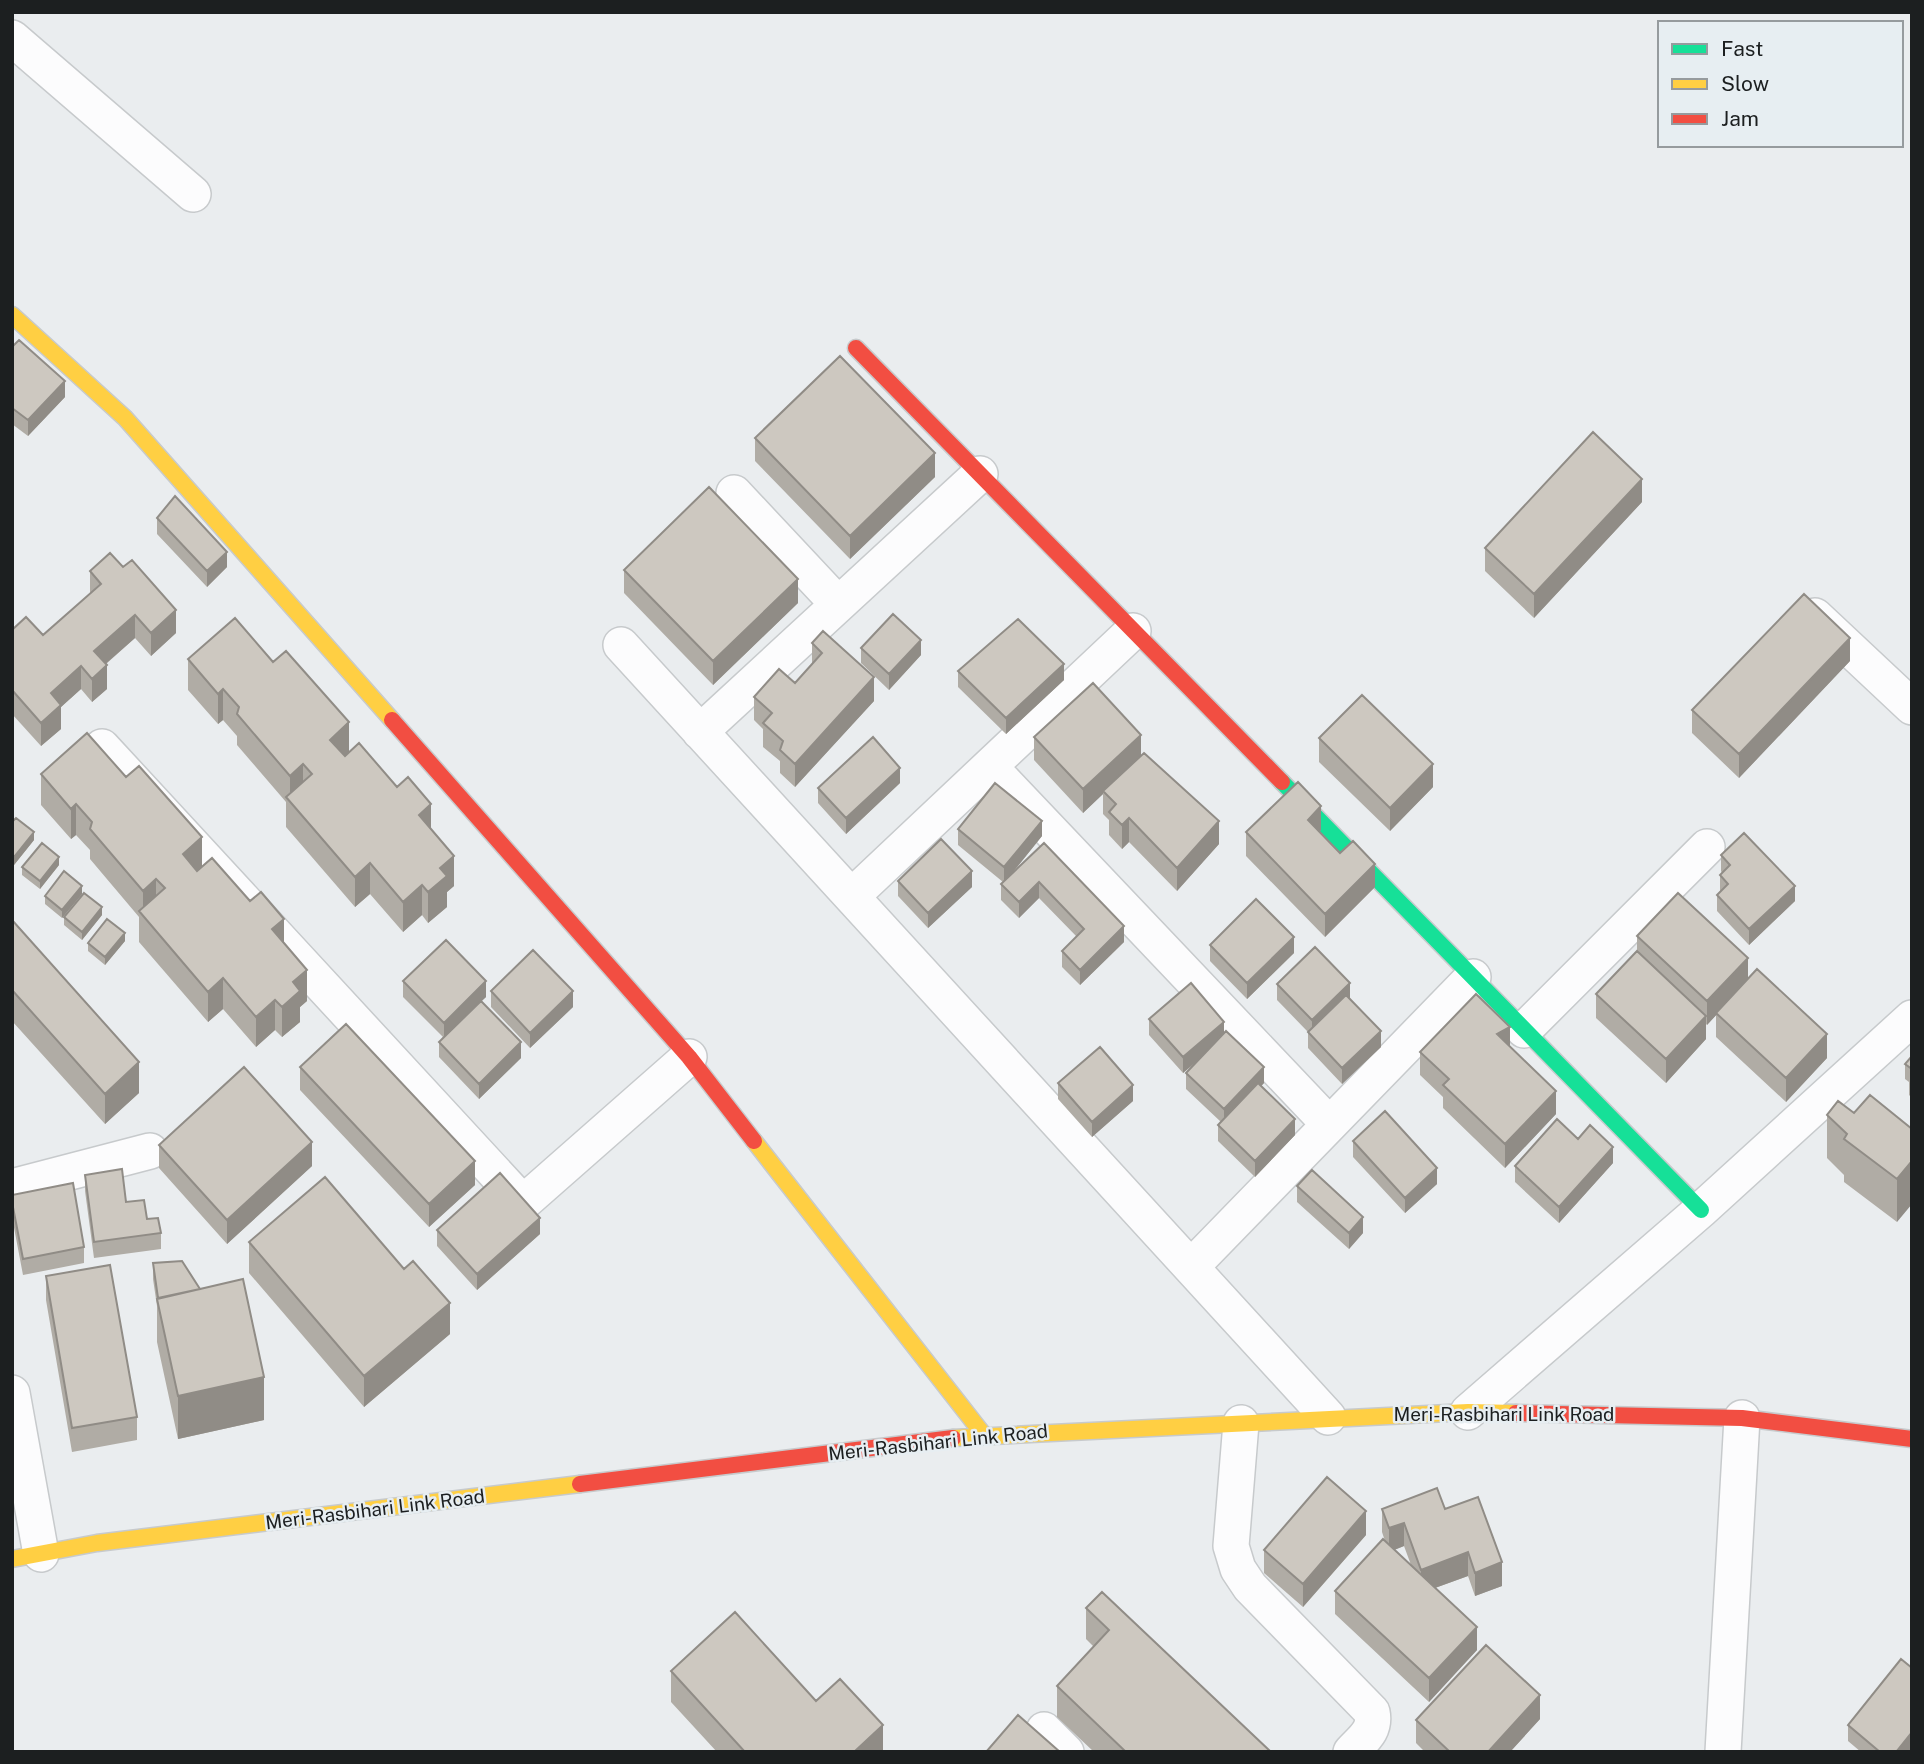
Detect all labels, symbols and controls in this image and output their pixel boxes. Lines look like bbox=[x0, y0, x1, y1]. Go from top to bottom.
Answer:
legend bbox=[1658, 21, 1903, 147]
text: Fast bbox=[1721, 36, 1763, 61]
text: Slow bbox=[1721, 71, 1769, 96]
text: Jam bbox=[1721, 106, 1759, 131]
street label: Meri-Rasbihari Link Road bbox=[1394, 1403, 1614, 1425]
street label: Meri-Rasbihari Link Road bbox=[827, 1420, 1049, 1464]
street label: Meri-Rasbihari Link Road bbox=[264, 1485, 486, 1533]

